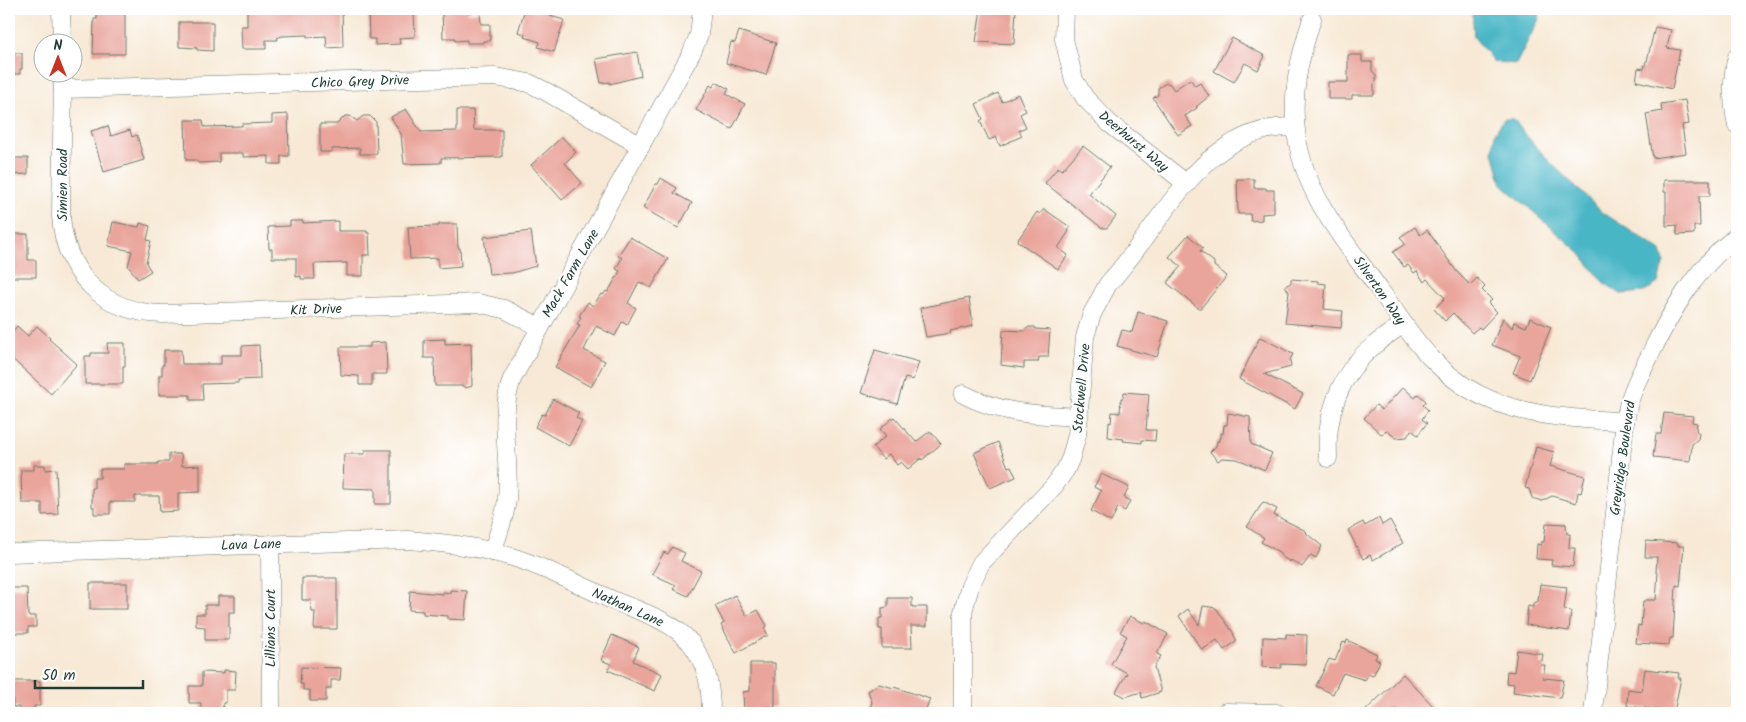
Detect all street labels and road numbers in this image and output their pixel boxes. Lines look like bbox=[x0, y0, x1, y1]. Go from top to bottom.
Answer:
street label: Chico Grey Drive bbox=[311, 69, 410, 95]
street label: Deerhurst Way bbox=[1093, 106, 1174, 178]
street label: Simien Road bbox=[52, 148, 74, 221]
street label: Mack Farm Lane bbox=[537, 224, 606, 322]
street label: Silverton Way bbox=[1347, 252, 1411, 330]
street label: Kit Drive bbox=[290, 298, 343, 322]
street label: Stockwell Drive bbox=[1067, 342, 1097, 434]
street label: Greyridge Boulevard bbox=[1604, 398, 1642, 517]
street label: Lava Lane bbox=[221, 533, 282, 557]
street label: Nathan Lane bbox=[588, 582, 668, 634]
street label: Lillians Court bbox=[260, 588, 282, 667]

